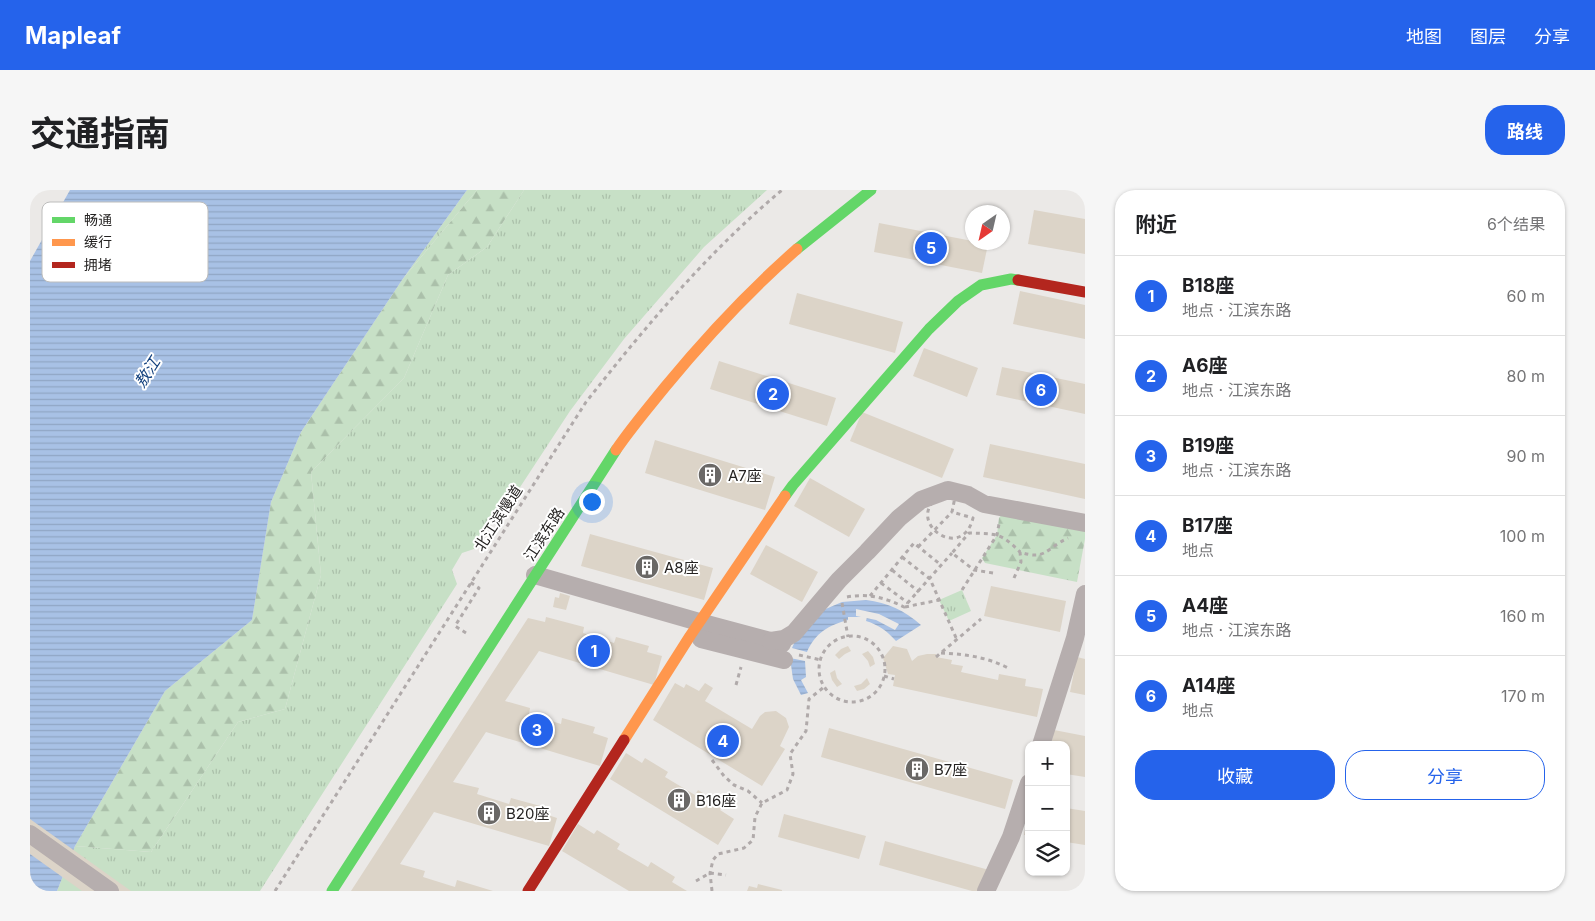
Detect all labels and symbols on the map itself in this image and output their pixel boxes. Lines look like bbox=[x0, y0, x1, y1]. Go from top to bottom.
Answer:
legend bbox=[42, 202, 208, 282]
north arrow bbox=[965, 205, 1010, 250]
text: 畅通 bbox=[84, 211, 112, 228]
pin: 5 bbox=[915, 229, 947, 267]
text: 缓行 bbox=[84, 233, 112, 250]
text: 拥堵 bbox=[84, 256, 112, 273]
water label: 敖江 bbox=[130, 351, 165, 391]
pin: 6 bbox=[1025, 371, 1057, 409]
pin: 2 bbox=[757, 375, 789, 413]
building icon: A7座 bbox=[697, 462, 723, 488]
place label: A7座 bbox=[728, 466, 762, 485]
street label: 北江滨慢道 bbox=[470, 481, 526, 555]
your location bbox=[579, 489, 605, 515]
street label: 江滨东路 bbox=[520, 504, 568, 564]
building icon: A8座 bbox=[634, 554, 660, 580]
place label: A8座 bbox=[664, 558, 699, 577]
pin: 1 bbox=[578, 632, 610, 670]
pin: 3 bbox=[521, 711, 553, 749]
pin: 4 bbox=[707, 722, 739, 760]
building icon: B7座 bbox=[904, 756, 930, 782]
place label: B7座 bbox=[934, 760, 967, 779]
building icon: B16座 bbox=[666, 787, 692, 813]
place label: B16座 bbox=[696, 791, 736, 810]
building icon: B20座 bbox=[476, 800, 502, 826]
place label: B20座 bbox=[506, 804, 549, 823]

